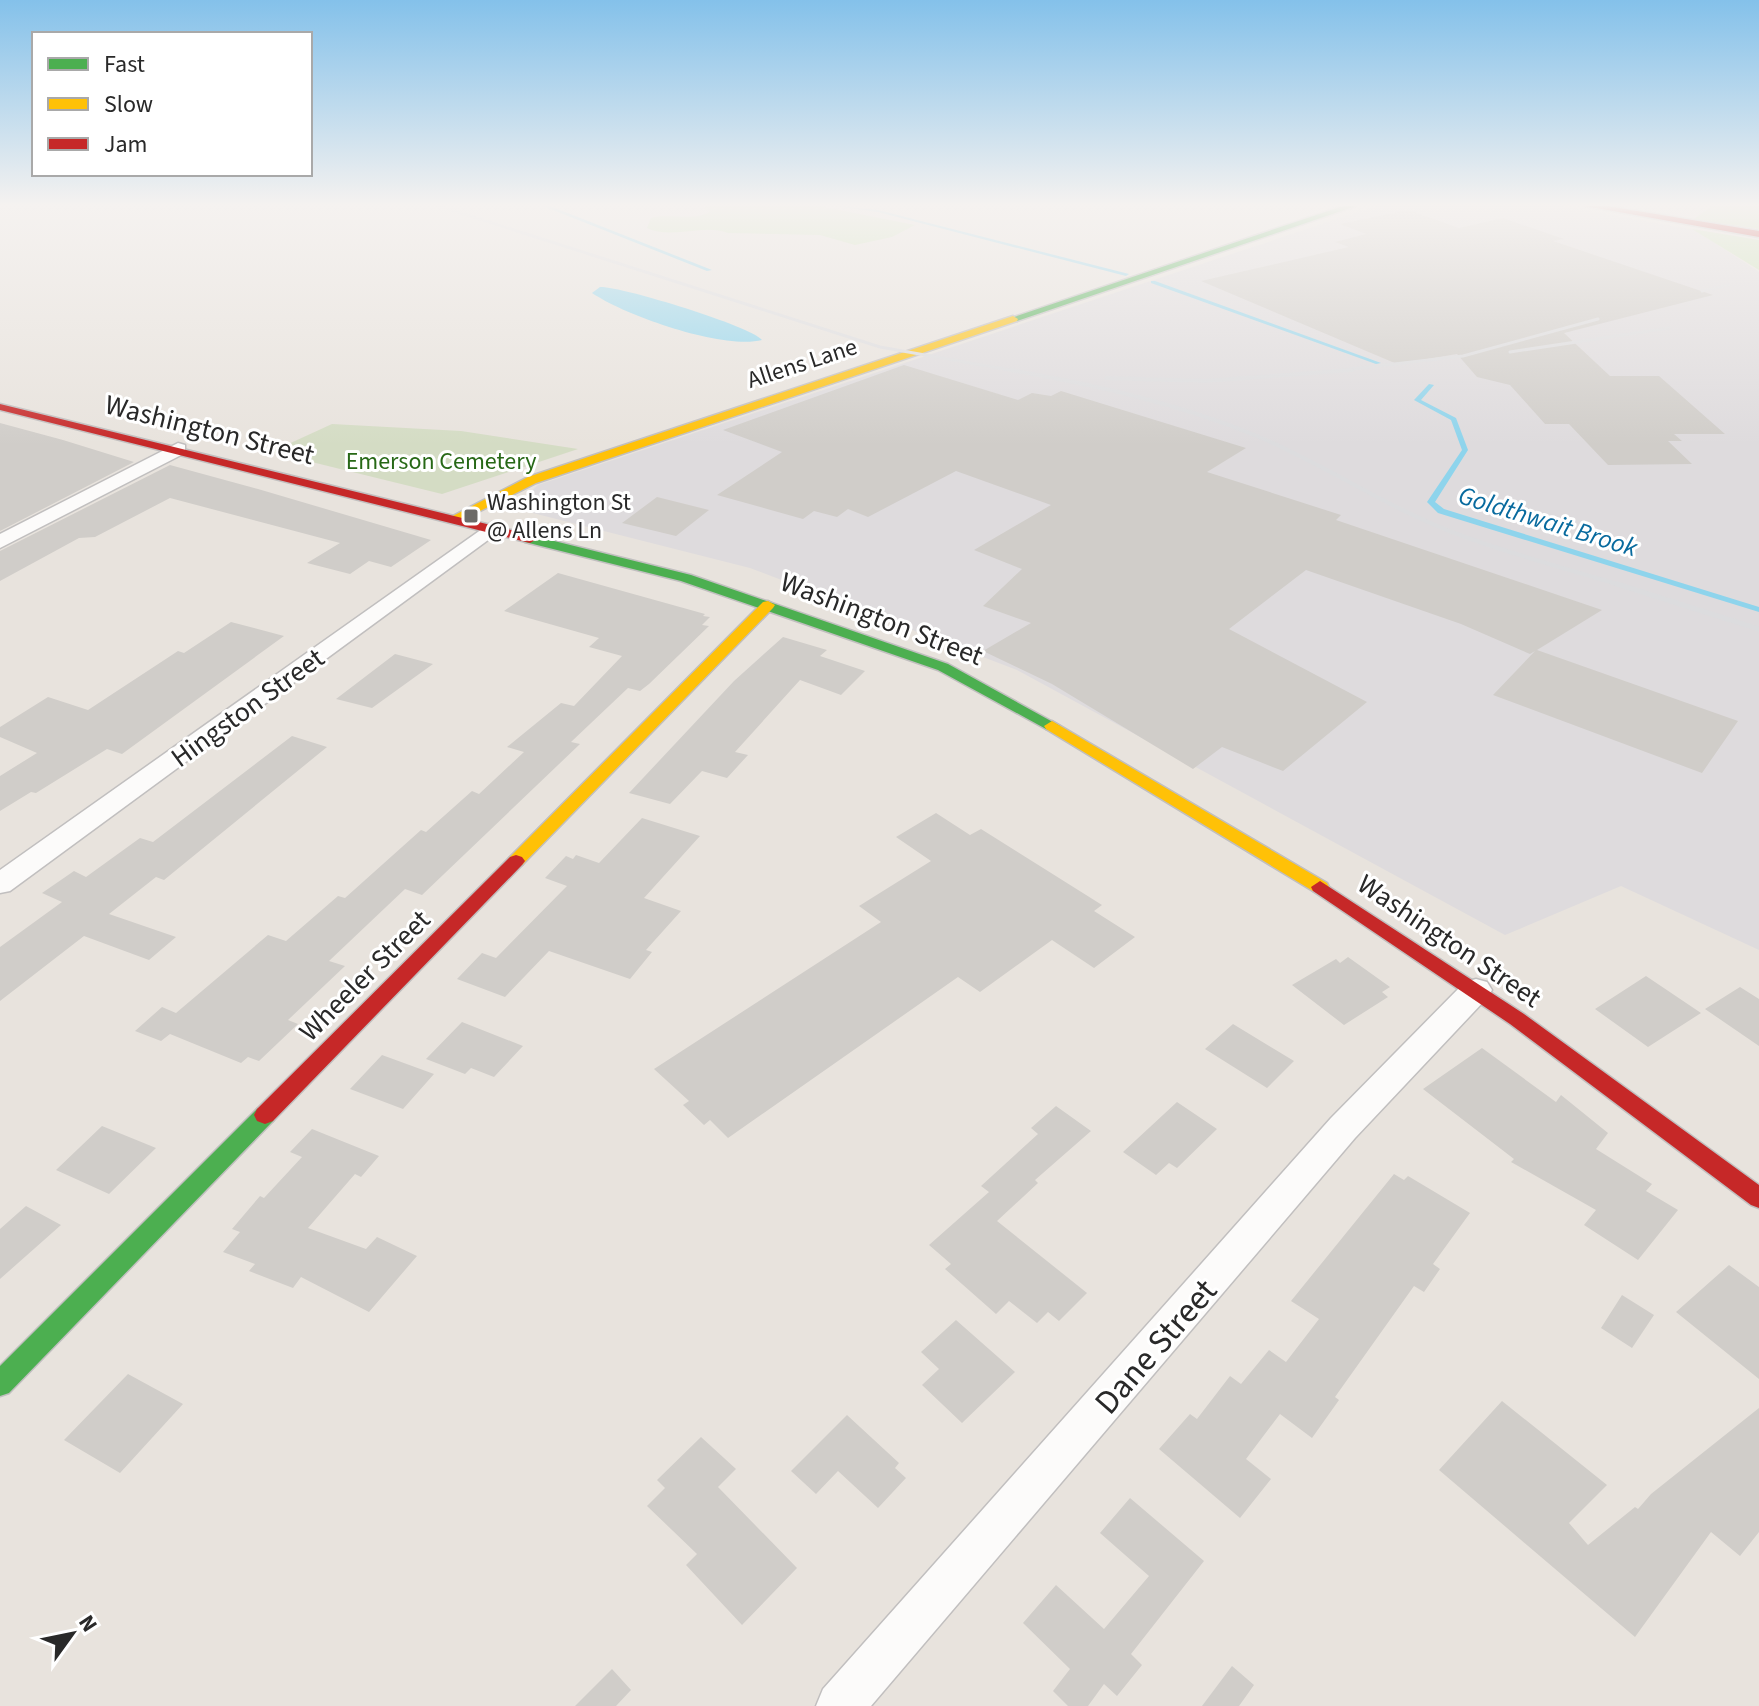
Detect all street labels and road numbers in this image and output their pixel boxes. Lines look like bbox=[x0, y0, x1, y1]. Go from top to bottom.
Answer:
street label: Allens Lane bbox=[743, 329, 862, 398]
street label: Washington Street bbox=[101, 385, 319, 475]
street label: Washington Street bbox=[774, 562, 989, 676]
street label: Hingston Street bbox=[163, 638, 333, 777]
street label: Washington Street bbox=[1349, 864, 1550, 1018]
street label: Wheeler Street bbox=[290, 901, 440, 1050]
street label: Dane Street bbox=[1083, 1268, 1229, 1426]

